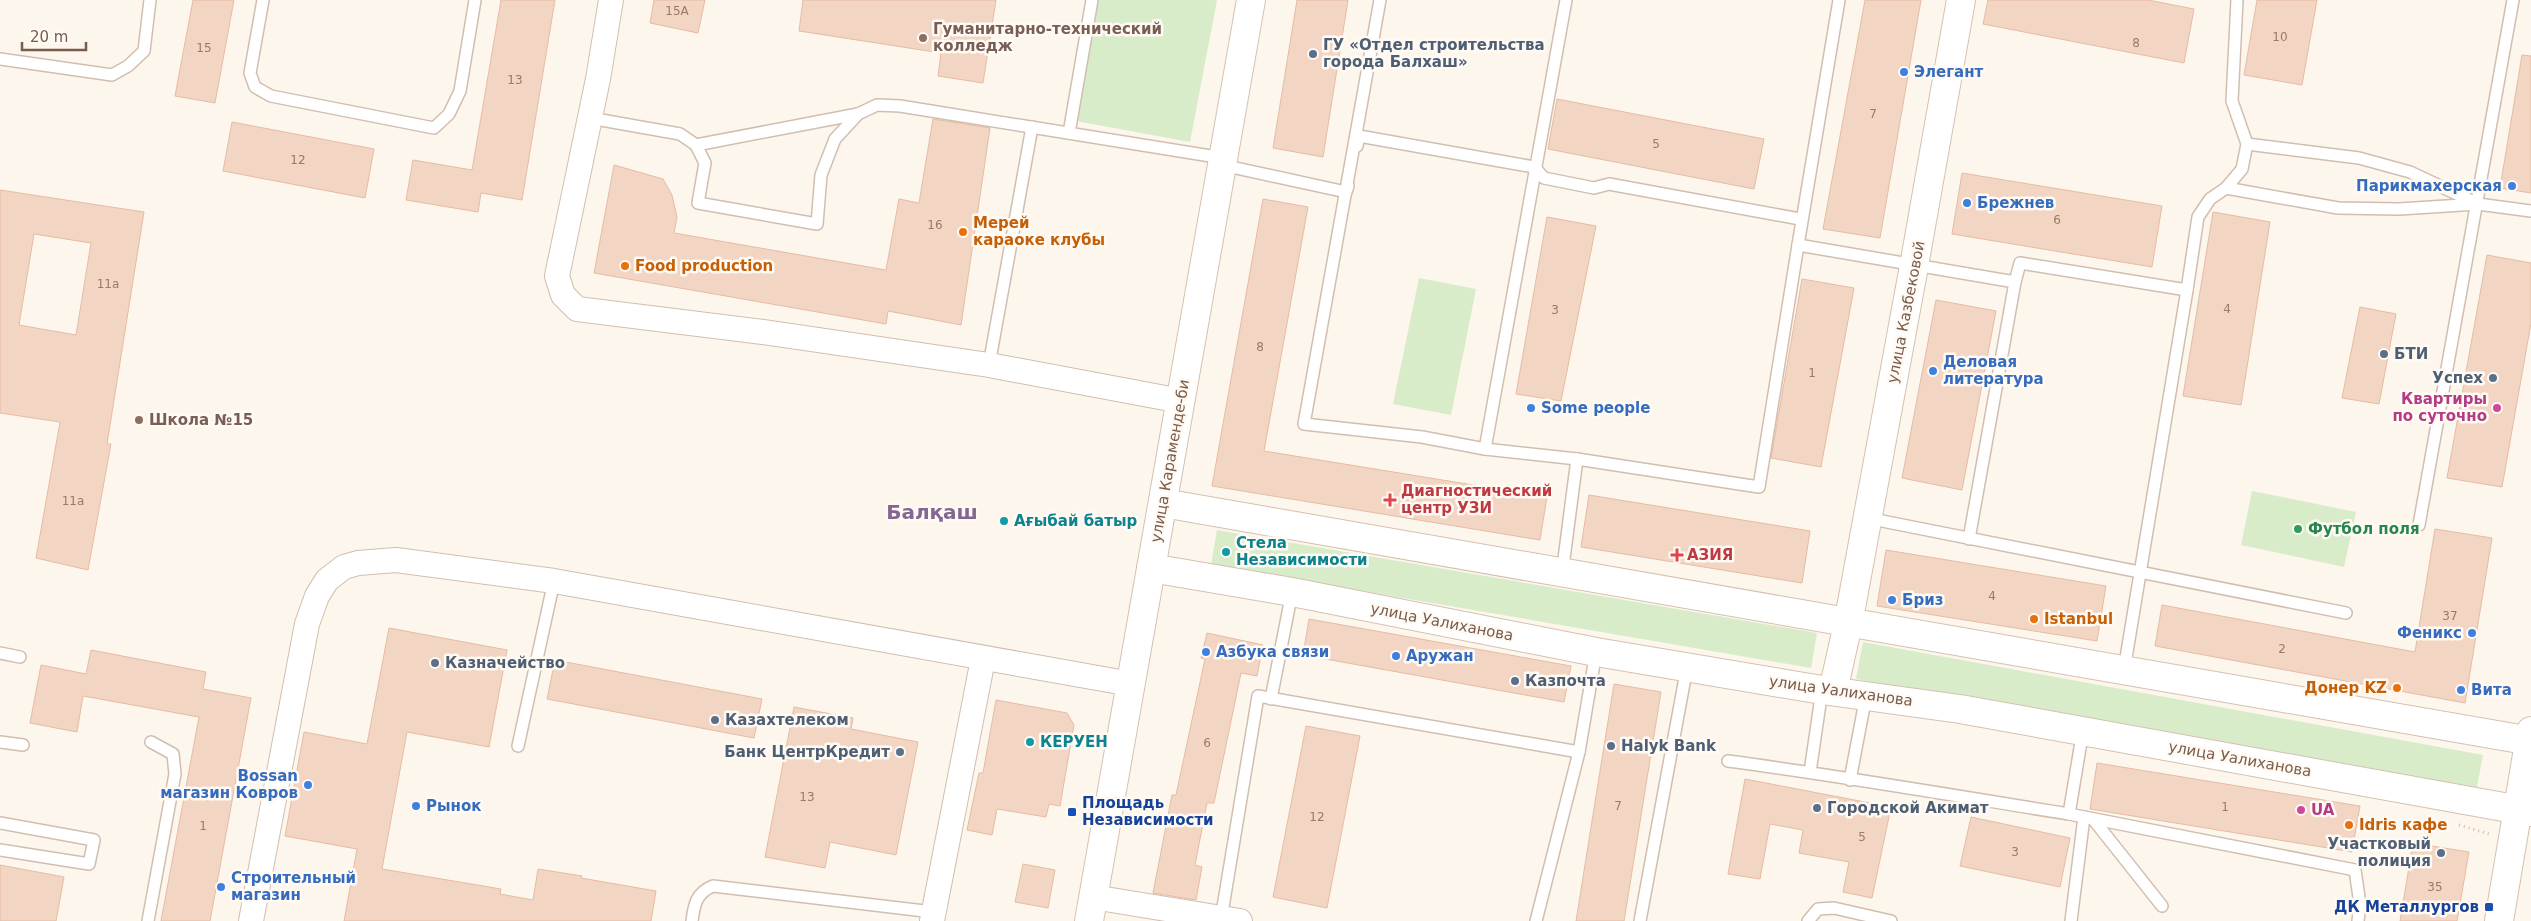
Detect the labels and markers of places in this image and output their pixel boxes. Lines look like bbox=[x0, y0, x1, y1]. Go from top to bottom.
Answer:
place label: Гуманитарно-технический колледж bbox=[933, 20, 1162, 55]
marker: Гуманитарно-технический колледж bbox=[917, 32, 929, 44]
place label: ГУ «Отдел строительства города Балхаш» bbox=[1323, 36, 1545, 71]
marker: ГУ «Отдел строительства города Балхаш» bbox=[1307, 48, 1319, 60]
place label: Элегант bbox=[1914, 63, 1983, 81]
marker: Элегант bbox=[1898, 66, 1910, 78]
place label: Парикмахерская bbox=[2356, 177, 2502, 195]
marker: Парикмахерская bbox=[2506, 180, 2518, 192]
place label: Брежнев bbox=[1977, 194, 2054, 212]
marker: Брежнев bbox=[1961, 197, 1973, 209]
place label: Мерей караоке клубы bbox=[973, 214, 1105, 249]
marker: Мерей караоке клубы bbox=[957, 226, 969, 238]
place label: Food production bbox=[635, 257, 773, 275]
marker: Food production bbox=[619, 260, 631, 272]
place label: БТИ bbox=[2394, 345, 2428, 363]
marker: БТИ bbox=[2378, 348, 2390, 360]
place label: Деловая литература bbox=[1943, 353, 2044, 388]
marker: Деловая литература bbox=[1927, 365, 1939, 377]
place label: Успех bbox=[2432, 369, 2483, 387]
marker: Успех bbox=[2487, 372, 2499, 384]
place label: Квартиры по суточно bbox=[2392, 390, 2487, 425]
place label: Some people bbox=[1541, 399, 1650, 417]
marker: Some people bbox=[1525, 402, 1537, 414]
marker: Квартиры по суточно bbox=[2491, 402, 2503, 414]
place label: Школа №15 bbox=[149, 411, 253, 429]
marker: Школа №15 bbox=[133, 414, 145, 426]
place label: Диагностический центр УЗИ bbox=[1401, 482, 1552, 517]
marker: Диагностический центр УЗИ bbox=[1383, 493, 1397, 507]
place label: Ағыбай батыр bbox=[1014, 512, 1138, 530]
marker: Ағыбай батыр bbox=[998, 515, 1010, 527]
place label: Футбол поля bbox=[2308, 520, 2420, 538]
marker: Футбол поля bbox=[2292, 523, 2304, 535]
place label: Стела Независимости bbox=[1236, 534, 1368, 569]
marker: Стела Независимости bbox=[1220, 546, 1232, 558]
place label: АЗИЯ bbox=[1687, 546, 1733, 564]
marker: АЗИЯ bbox=[1671, 549, 1683, 561]
place label: Бриз bbox=[1902, 591, 1943, 609]
marker: Бриз bbox=[1886, 594, 1898, 606]
place label: Istanbul bbox=[2044, 610, 2113, 628]
marker: Istanbul bbox=[2028, 613, 2040, 625]
place label: Феникс bbox=[2397, 624, 2462, 642]
marker: Феникс bbox=[2466, 627, 2478, 639]
place label: Азбука связи bbox=[1216, 643, 1329, 661]
marker: Азбука связи bbox=[1200, 646, 1212, 658]
place label: Аружан bbox=[1406, 647, 1474, 665]
marker: Аружан bbox=[1390, 650, 1402, 662]
place label: Казначейство bbox=[445, 654, 565, 672]
marker: Казначейство bbox=[429, 657, 441, 669]
place label: Казпочта bbox=[1525, 672, 1606, 690]
marker: Казпочта bbox=[1509, 675, 1521, 687]
place label: Донер KZ bbox=[2304, 679, 2387, 697]
place label: Вита bbox=[2471, 681, 2512, 699]
marker: Донер KZ bbox=[2391, 682, 2403, 694]
marker: Вита bbox=[2455, 684, 2467, 696]
place label: Казахтелеком bbox=[725, 711, 849, 729]
marker: Казахтелеком bbox=[709, 714, 721, 726]
place label: КЕРУЕН bbox=[1040, 733, 1108, 751]
marker: КЕРУЕН bbox=[1024, 736, 1036, 748]
place label: Halyk Bank bbox=[1621, 737, 1717, 755]
marker: Halyk Bank bbox=[1605, 740, 1617, 752]
place label: Банк ЦентрКредит bbox=[724, 743, 890, 761]
marker: Банк ЦентрКредит bbox=[894, 746, 906, 758]
place label: Bossan магазин Ковров bbox=[160, 767, 298, 802]
marker: Bossan магазин Ковров bbox=[302, 779, 314, 791]
place label: Площадь Независимости bbox=[1082, 794, 1214, 829]
place label: Рынок bbox=[426, 797, 481, 815]
place label: Городской Акимат bbox=[1827, 799, 1989, 817]
marker: Рынок bbox=[410, 800, 422, 812]
place label: UA bbox=[2311, 801, 2335, 819]
marker: Городской Акимат bbox=[1811, 802, 1823, 814]
marker: UA bbox=[2295, 804, 2307, 816]
marker: Площадь Независимости bbox=[1066, 806, 1078, 818]
place label: Idris кафе bbox=[2359, 816, 2447, 834]
marker: Idris кафе bbox=[2343, 819, 2355, 831]
place label: Участковый полиция bbox=[2327, 835, 2431, 870]
marker: Участковый полиция bbox=[2435, 847, 2447, 859]
place label: Строительный магазин bbox=[231, 869, 356, 904]
marker: Строительный магазин bbox=[215, 881, 227, 893]
place label: ДК Металлургов bbox=[2334, 898, 2479, 916]
marker: ДК Металлургов bbox=[2483, 901, 2495, 913]

